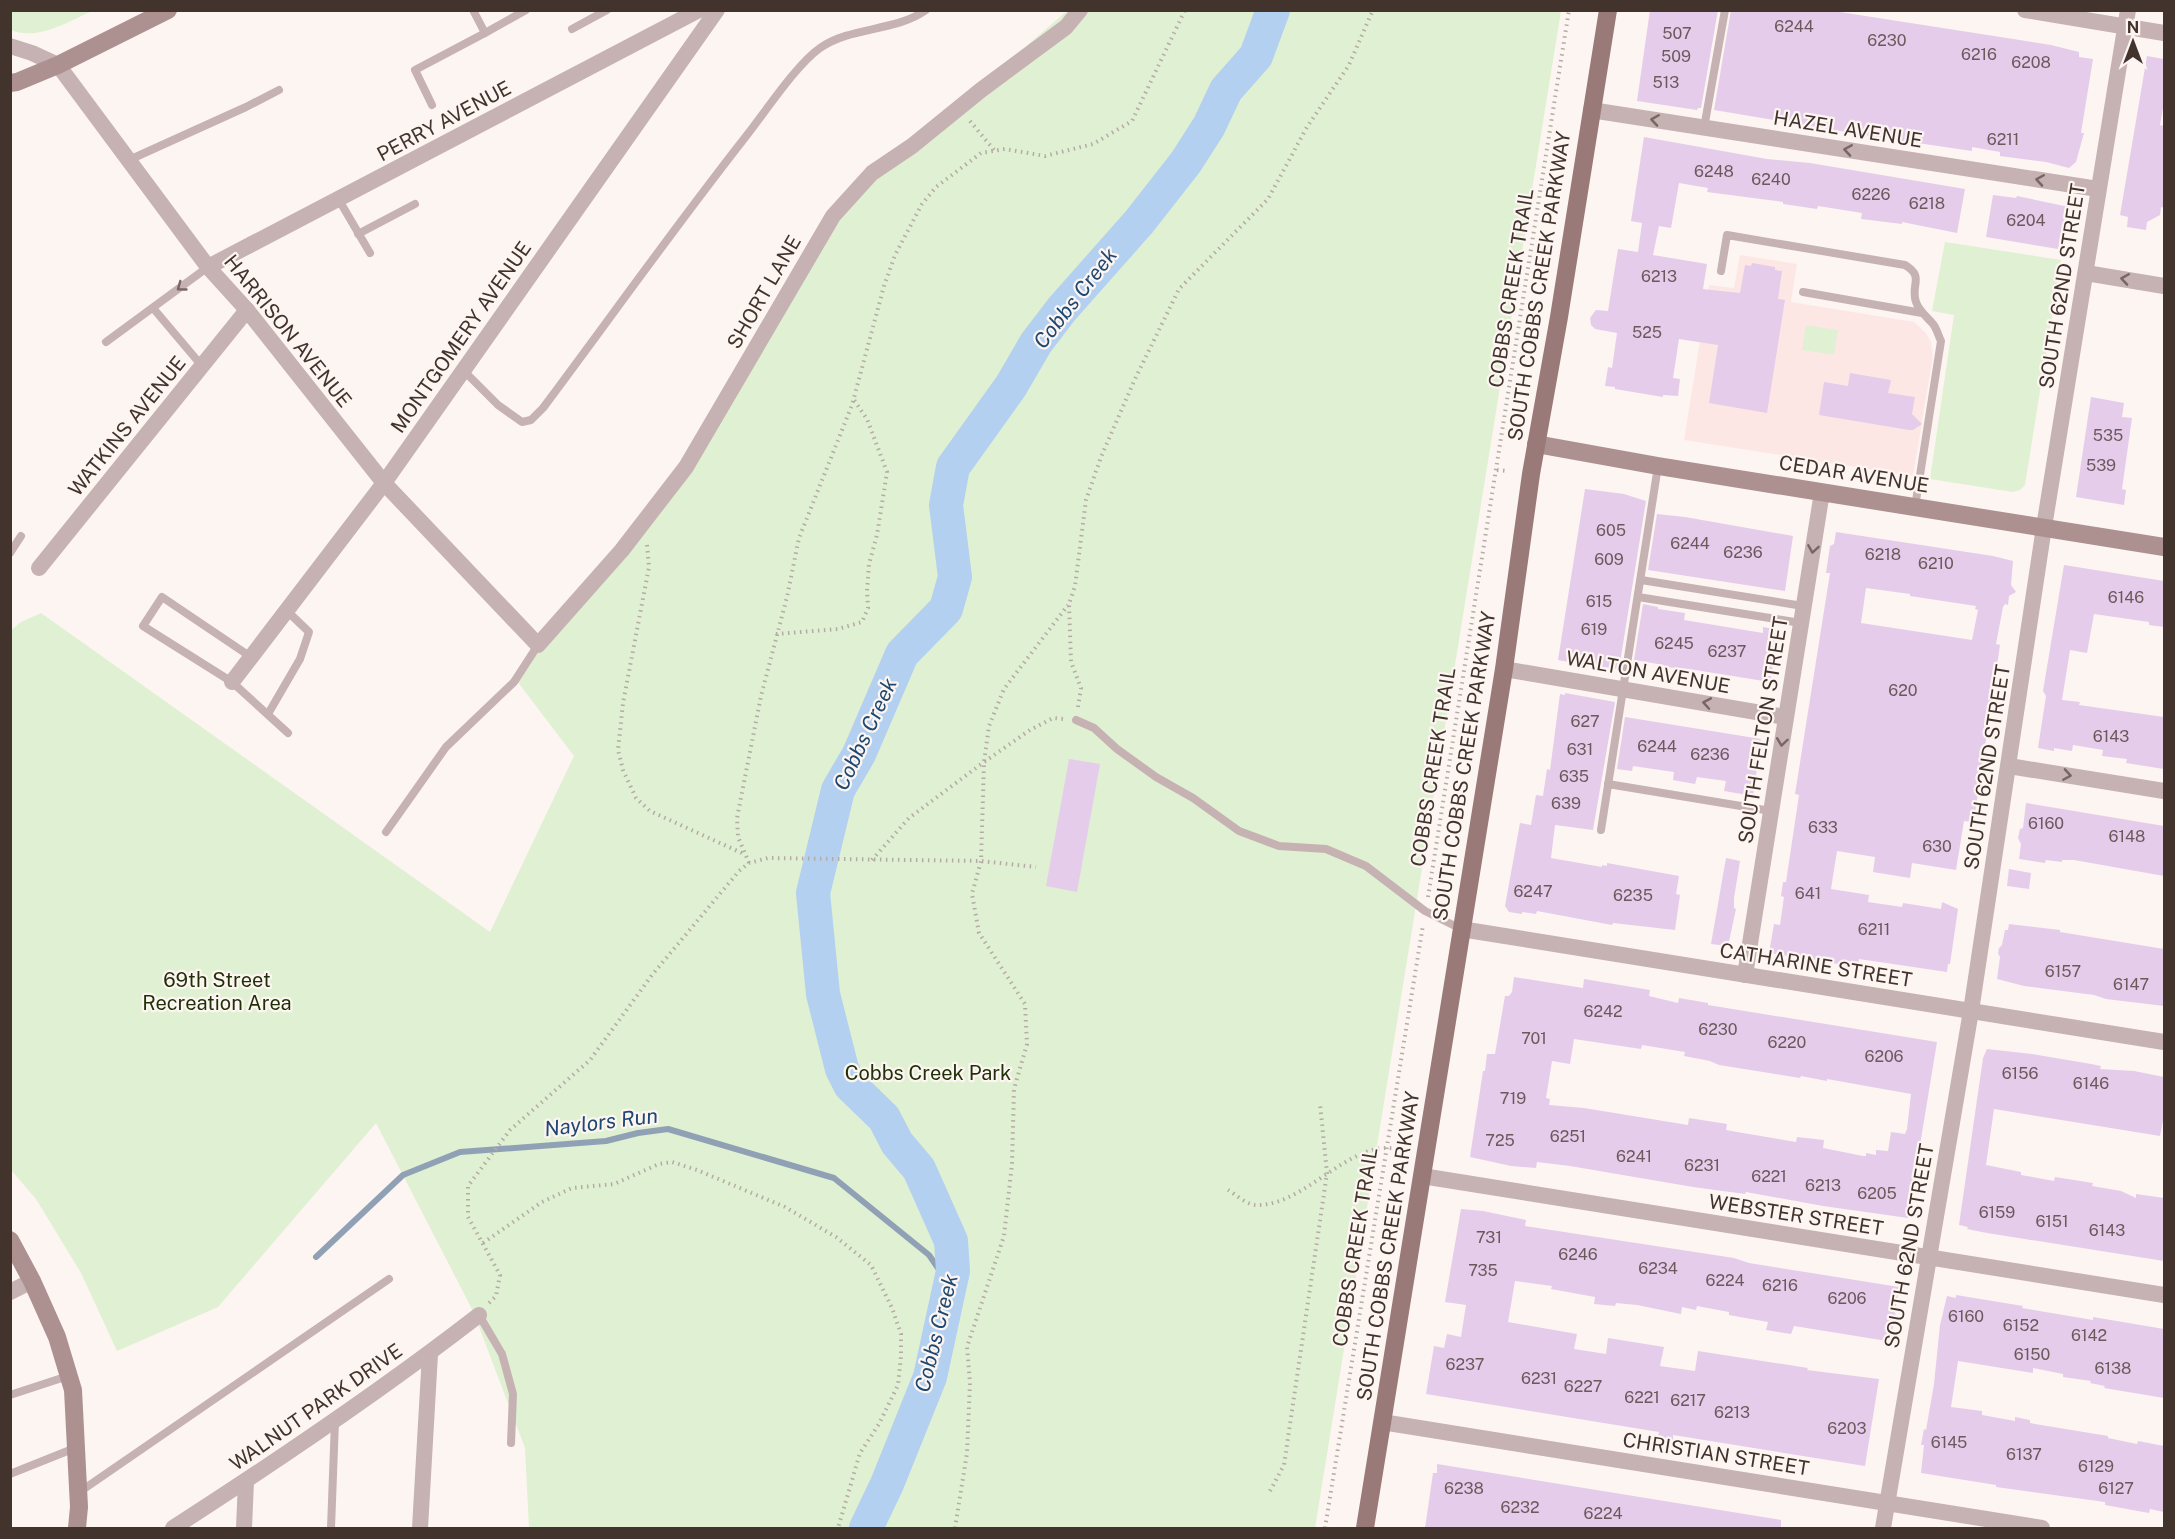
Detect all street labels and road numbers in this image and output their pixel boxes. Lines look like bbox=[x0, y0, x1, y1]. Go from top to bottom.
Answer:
street label: PERRY AVENUE bbox=[373, 76, 515, 166]
street label: HAZEL AVENUE bbox=[1772, 105, 1924, 153]
street label: SOUTH COBBS CREEK PARKWAY bbox=[1503, 130, 1575, 442]
street label: SOUTH 62ND STREET bbox=[2034, 182, 2090, 390]
street label: COBBS CREEK TRAIL bbox=[1483, 187, 1539, 389]
street label: SHORT LANE bbox=[722, 231, 806, 353]
street label: MONTGOMERY AVENUE bbox=[386, 237, 536, 437]
street label: HARRISON AVENUE bbox=[219, 250, 357, 412]
street label: WATKINS AVENUE bbox=[63, 351, 191, 501]
street label: CEDAR AVENUE bbox=[1777, 450, 1931, 498]
street label: SOUTH COBBS CREEK PARKWAY bbox=[1428, 610, 1500, 922]
street label: SOUTH FELTON STREET bbox=[1733, 615, 1793, 845]
street label: WALTON AVENUE bbox=[1564, 646, 1732, 698]
street label: SOUTH 62ND STREET bbox=[1959, 663, 2015, 871]
street label: COBBS CREEK TRAIL bbox=[1405, 666, 1461, 868]
street label: CATHARINE STREET bbox=[1718, 938, 1914, 992]
street label: SOUTH COBBS CREEK PARKWAY bbox=[1352, 1090, 1424, 1402]
street label: SOUTH 62ND STREET bbox=[1879, 1142, 1939, 1350]
street label: COBBS CREEK TRAIL bbox=[1327, 1146, 1383, 1348]
street label: WEBSTER STREET bbox=[1707, 1189, 1885, 1241]
street label: WALNUT PARK DRIVE bbox=[225, 1338, 407, 1476]
street label: CHRISTIAN STREET bbox=[1621, 1427, 1811, 1481]

